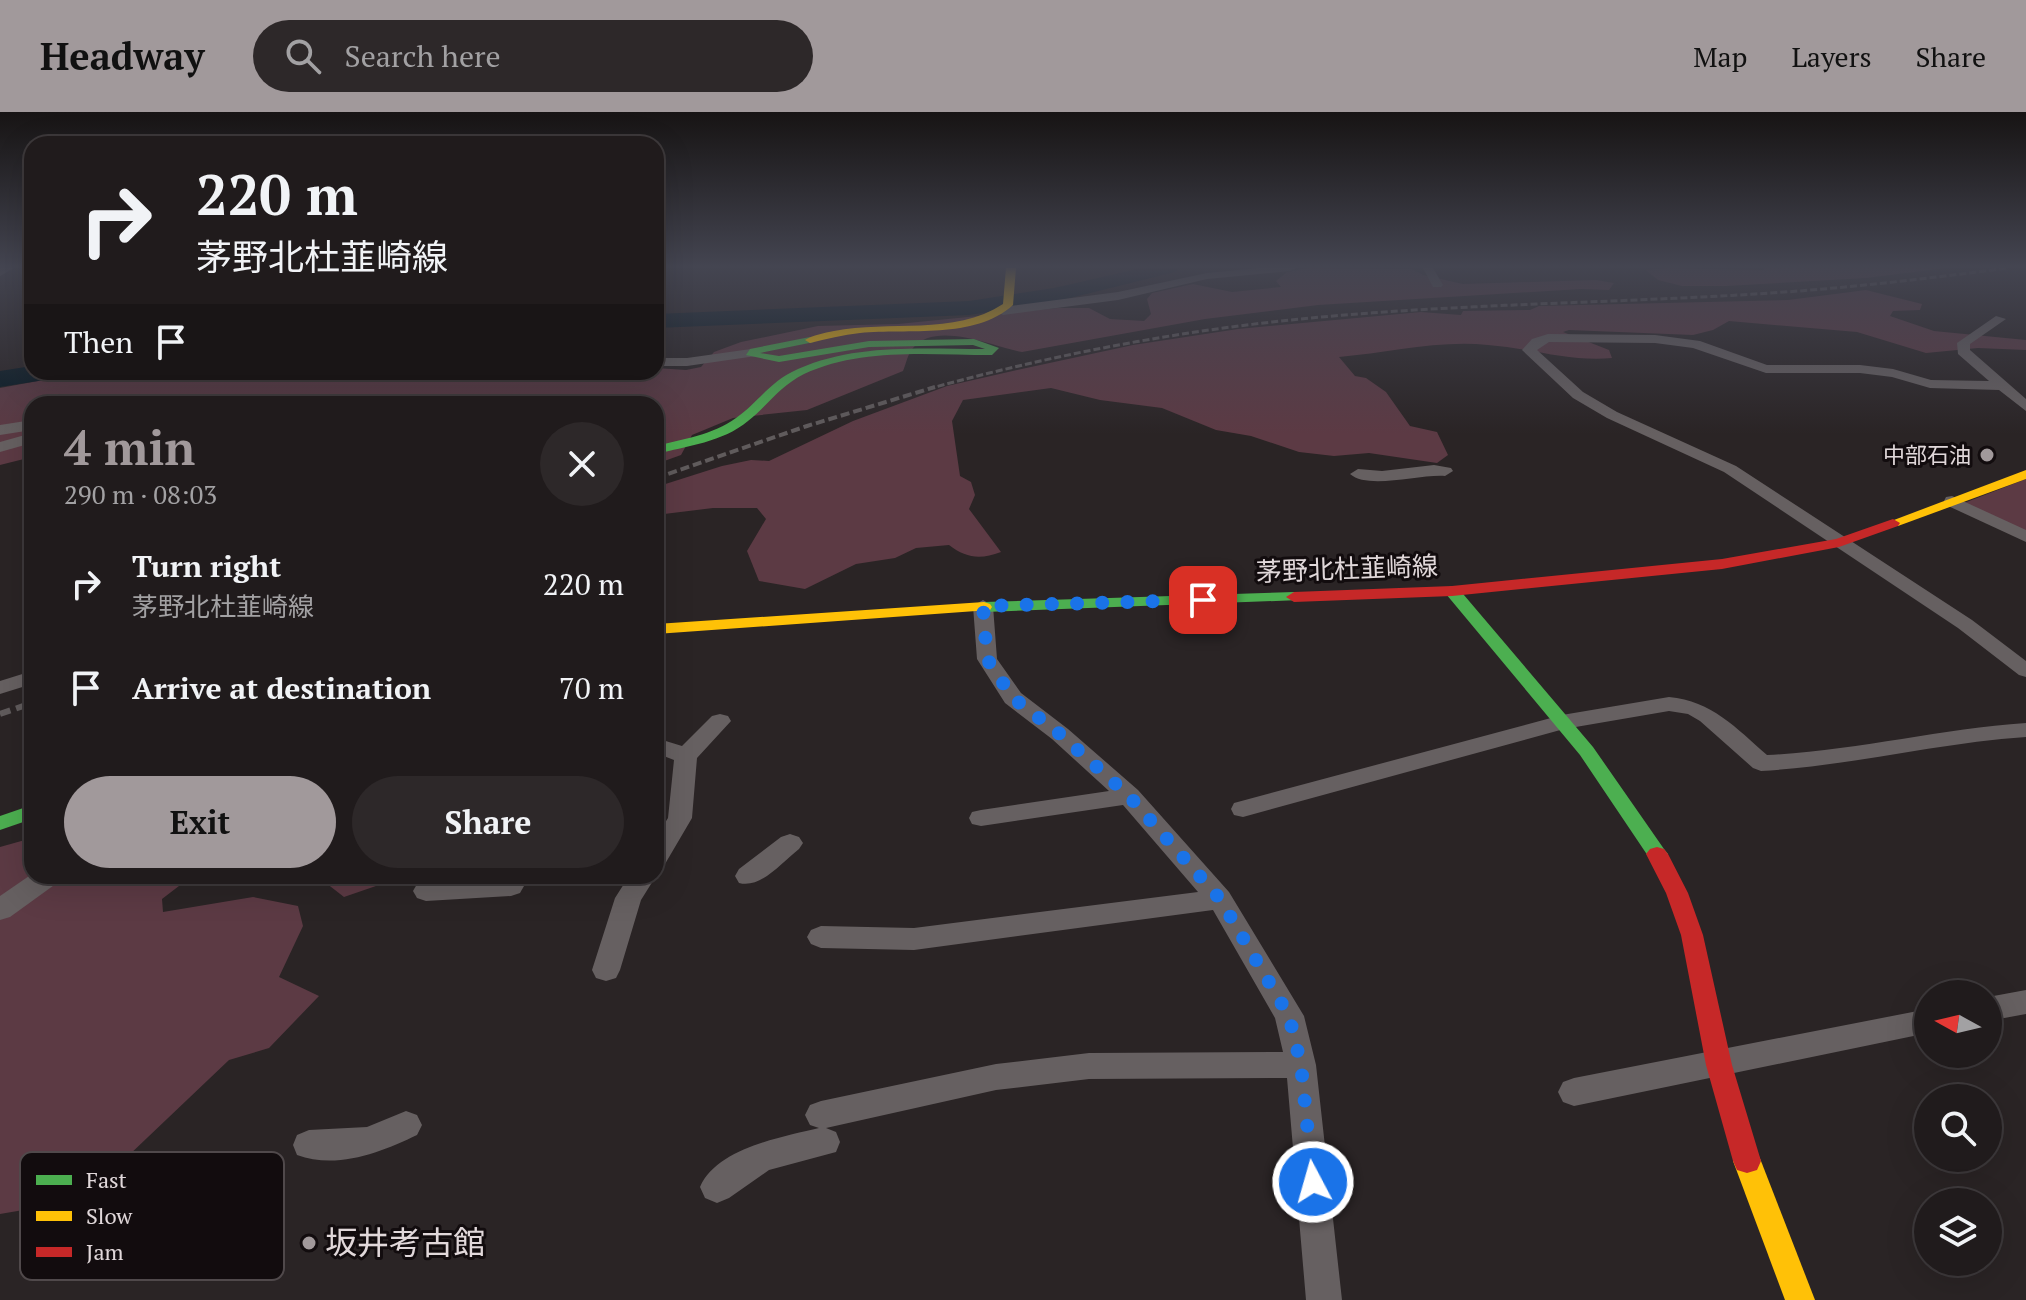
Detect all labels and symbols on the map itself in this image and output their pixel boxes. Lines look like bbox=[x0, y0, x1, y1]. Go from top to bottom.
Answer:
place label: 中部石油 bbox=[1883, 440, 1971, 469]
marker: 中部石油 bbox=[1978, 446, 1996, 464]
street label: 茅野北杜韮崎線 bbox=[1255, 548, 1439, 588]
pin bbox=[1169, 566, 1237, 634]
north arrow bbox=[1914, 980, 2002, 1068]
position arrow bbox=[1271, 1140, 1355, 1224]
legend bbox=[20, 1152, 284, 1280]
text: Fast bbox=[86, 1165, 127, 1194]
text: Slow bbox=[86, 1201, 133, 1230]
place label: 坂井考古館 bbox=[325, 1221, 485, 1263]
marker: 坂井考古館 bbox=[300, 1234, 318, 1252]
text: Jam bbox=[86, 1237, 124, 1266]

